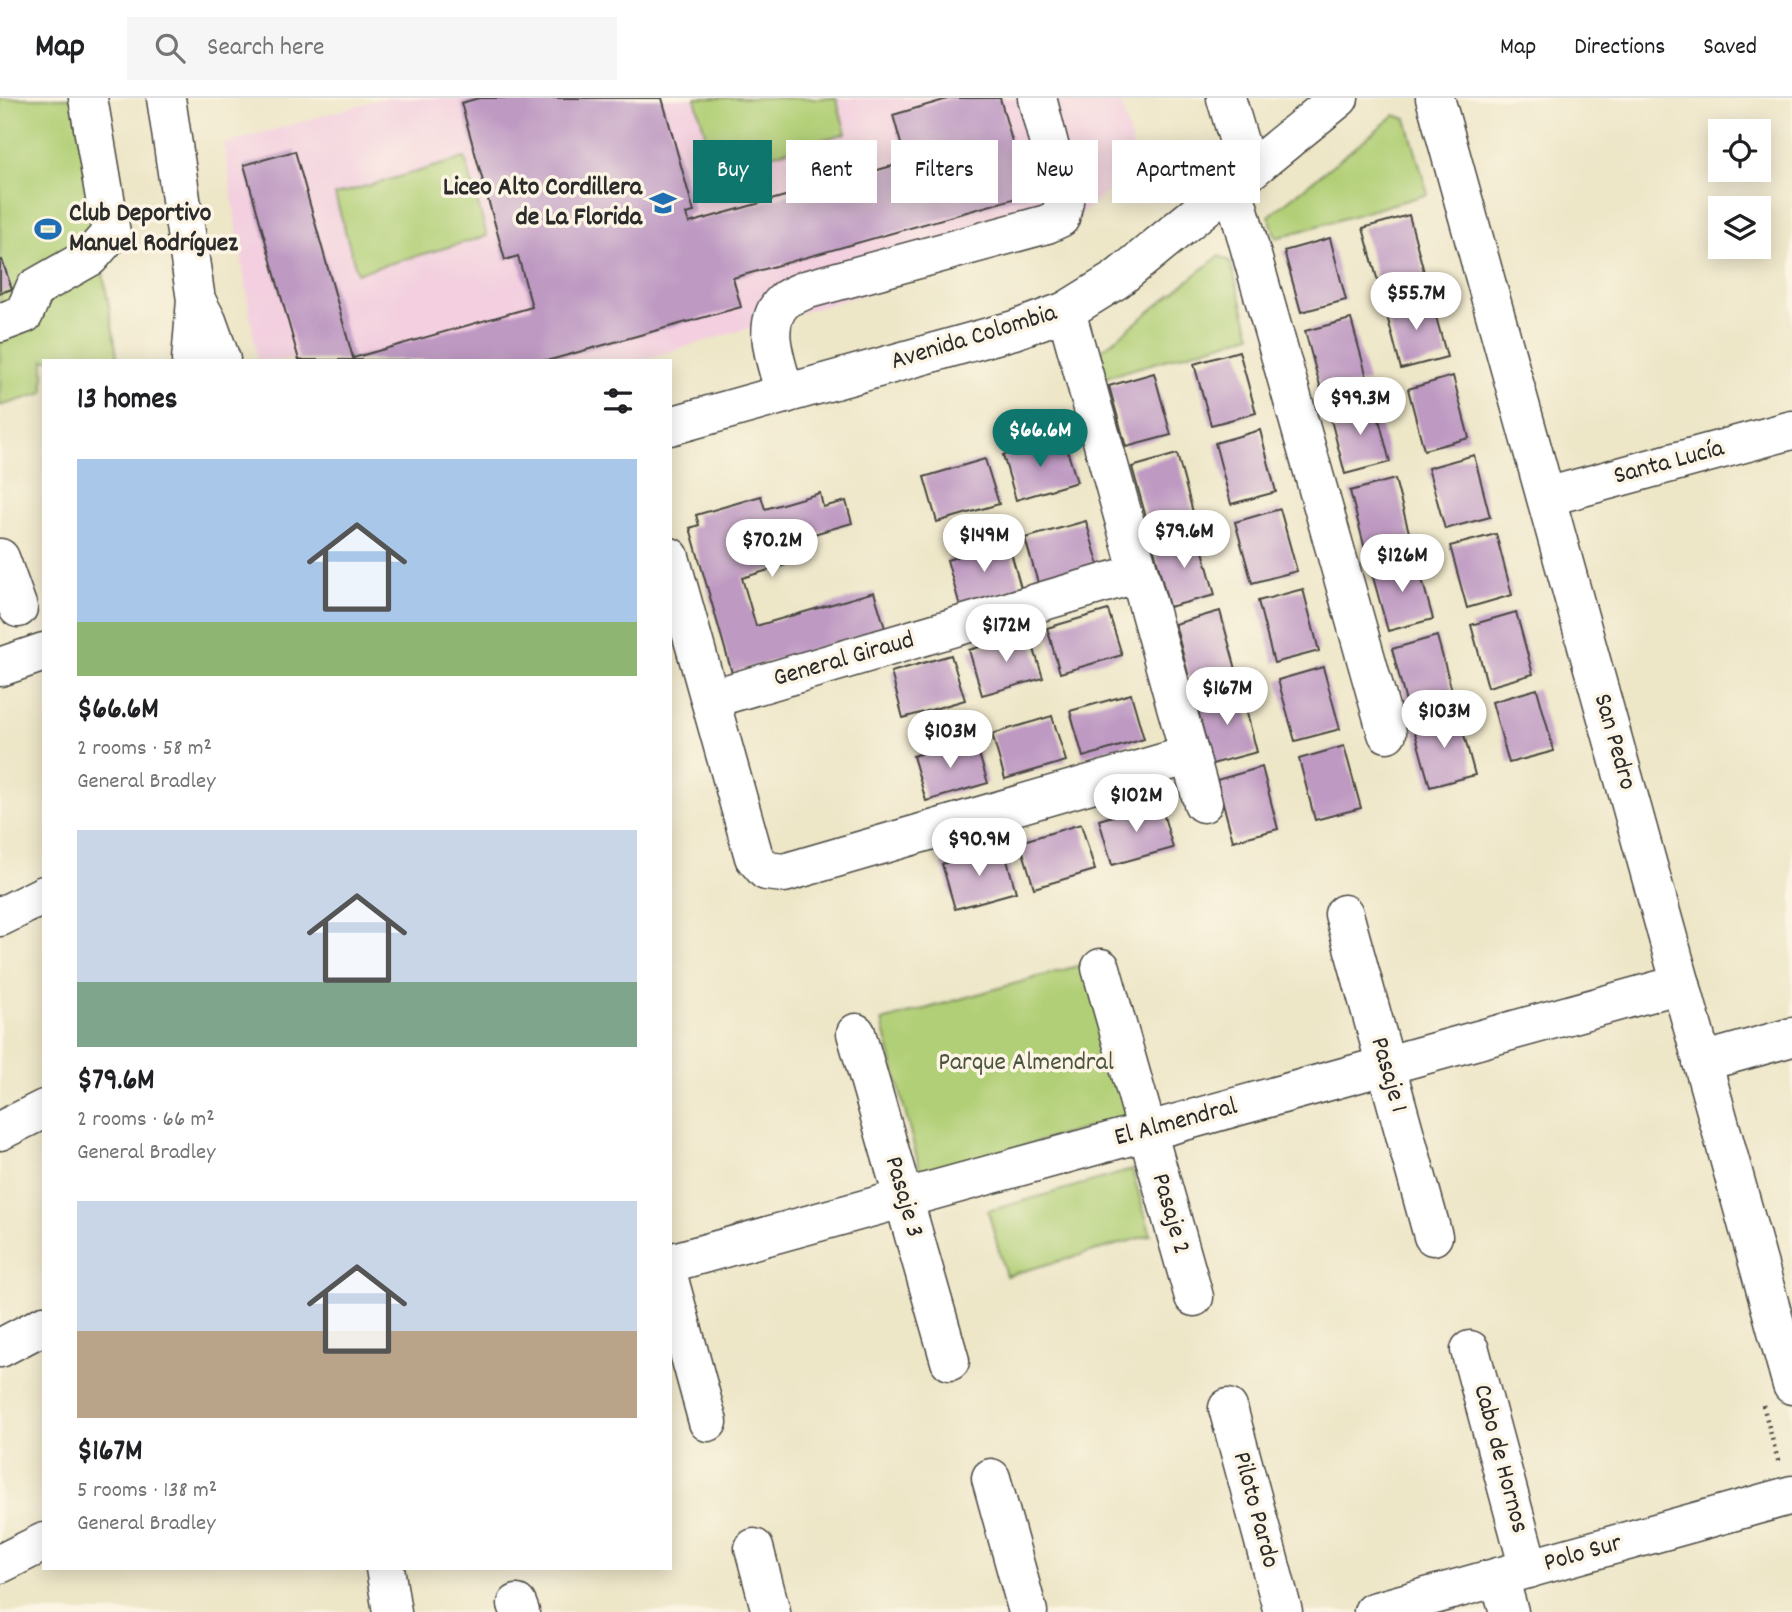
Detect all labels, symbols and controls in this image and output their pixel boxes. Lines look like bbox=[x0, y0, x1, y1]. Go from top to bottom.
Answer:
search box bbox=[127, 17, 617, 80]
text: Map bbox=[35, 25, 85, 72]
icon: search bbox=[151, 29, 189, 67]
text: Search here bbox=[207, 30, 325, 67]
text: Map bbox=[1500, 31, 1536, 65]
text: Directions bbox=[1574, 31, 1665, 65]
text: Saved bbox=[1703, 31, 1757, 65]
map controls bbox=[1708, 119, 1771, 259]
button: locate bbox=[1708, 119, 1771, 182]
chip: Buy bbox=[693, 140, 772, 203]
chip: Rent bbox=[786, 140, 877, 203]
chip: Filters bbox=[891, 140, 998, 203]
chip: New bbox=[1012, 140, 1098, 203]
chip: Apartment bbox=[1112, 140, 1260, 203]
place label: Liceo Alto Cordillera de La Florida bbox=[443, 170, 643, 237]
school or university icon: Liceo Alto Cordillera de La Florida bbox=[648, 188, 678, 218]
place label: Club Deportivo Manuel Rodríguez bbox=[69, 196, 239, 263]
button: layers bbox=[1708, 196, 1771, 259]
sports icon: Club Deportivo Manuel Rodríguez bbox=[33, 214, 63, 244]
pin: $55.7M bbox=[1359, 272, 1473, 332]
text: $55.7M bbox=[1386, 278, 1446, 311]
street label: Avenida Colombia bbox=[886, 295, 1062, 381]
pin: $99.3M bbox=[1303, 378, 1417, 437]
text: 13 homes bbox=[77, 380, 177, 423]
icon: filters bbox=[599, 382, 637, 420]
text: $99.3M bbox=[1330, 383, 1390, 416]
pin: $66.6M bbox=[983, 410, 1097, 469]
text: $66.6M bbox=[1009, 415, 1071, 448]
street label: Santa Lucía bbox=[1610, 430, 1729, 495]
icon: home bbox=[294, 504, 420, 630]
pin: $79.6M bbox=[1127, 510, 1241, 570]
pin: $149M bbox=[935, 514, 1033, 574]
text: $79.6M bbox=[1154, 516, 1214, 549]
pin: $70.2M bbox=[715, 519, 829, 579]
text: $149M bbox=[959, 520, 1009, 553]
text: $70.2M bbox=[742, 525, 802, 558]
pin: $126M bbox=[1353, 534, 1451, 594]
text: $126M bbox=[1376, 540, 1428, 573]
pin: $172M bbox=[957, 604, 1055, 664]
text: $172M bbox=[981, 610, 1031, 643]
street label: General Giraud bbox=[769, 622, 919, 698]
pin: $167M bbox=[1178, 668, 1276, 727]
text: $167M bbox=[1202, 673, 1252, 706]
text: $66.6M bbox=[77, 690, 159, 733]
pin: $103M bbox=[1395, 690, 1493, 750]
street label: San Pedro bbox=[1583, 690, 1645, 794]
text: $103M bbox=[1418, 696, 1470, 729]
pin: $103M bbox=[901, 710, 999, 770]
text: $103M bbox=[924, 716, 976, 749]
text: 2 rooms · 58 m² bbox=[77, 733, 212, 766]
text: General Bradley bbox=[77, 766, 215, 799]
pin: $102M bbox=[1087, 774, 1185, 834]
text: $102M bbox=[1110, 780, 1162, 813]
pin: $90.9M bbox=[922, 818, 1036, 878]
text: $90.9M bbox=[948, 824, 1010, 857]
icon: home bbox=[294, 875, 420, 1001]
street label: Pasaje 1 bbox=[1360, 1033, 1416, 1117]
park label: Parque Almendral bbox=[938, 1045, 1114, 1082]
text: $79.6M bbox=[77, 1061, 155, 1104]
street label: El Almendral bbox=[1110, 1089, 1242, 1157]
text: 2 rooms · 66 m² bbox=[77, 1104, 215, 1137]
text: General Bradley bbox=[77, 1137, 215, 1170]
street label: Pasaje 3 bbox=[874, 1152, 932, 1242]
street label: Pasaje 2 bbox=[1141, 1169, 1199, 1259]
icon: home bbox=[294, 1246, 420, 1372]
street label: Cabo de Hornos bbox=[1462, 1381, 1538, 1537]
text: $167M bbox=[77, 1432, 143, 1475]
street label: Piloto Pardo bbox=[1222, 1448, 1288, 1572]
text: 5 rooms · 138 m² bbox=[77, 1475, 217, 1508]
text: General Bradley bbox=[77, 1508, 215, 1541]
street label: Polo Sur bbox=[1540, 1525, 1627, 1583]

